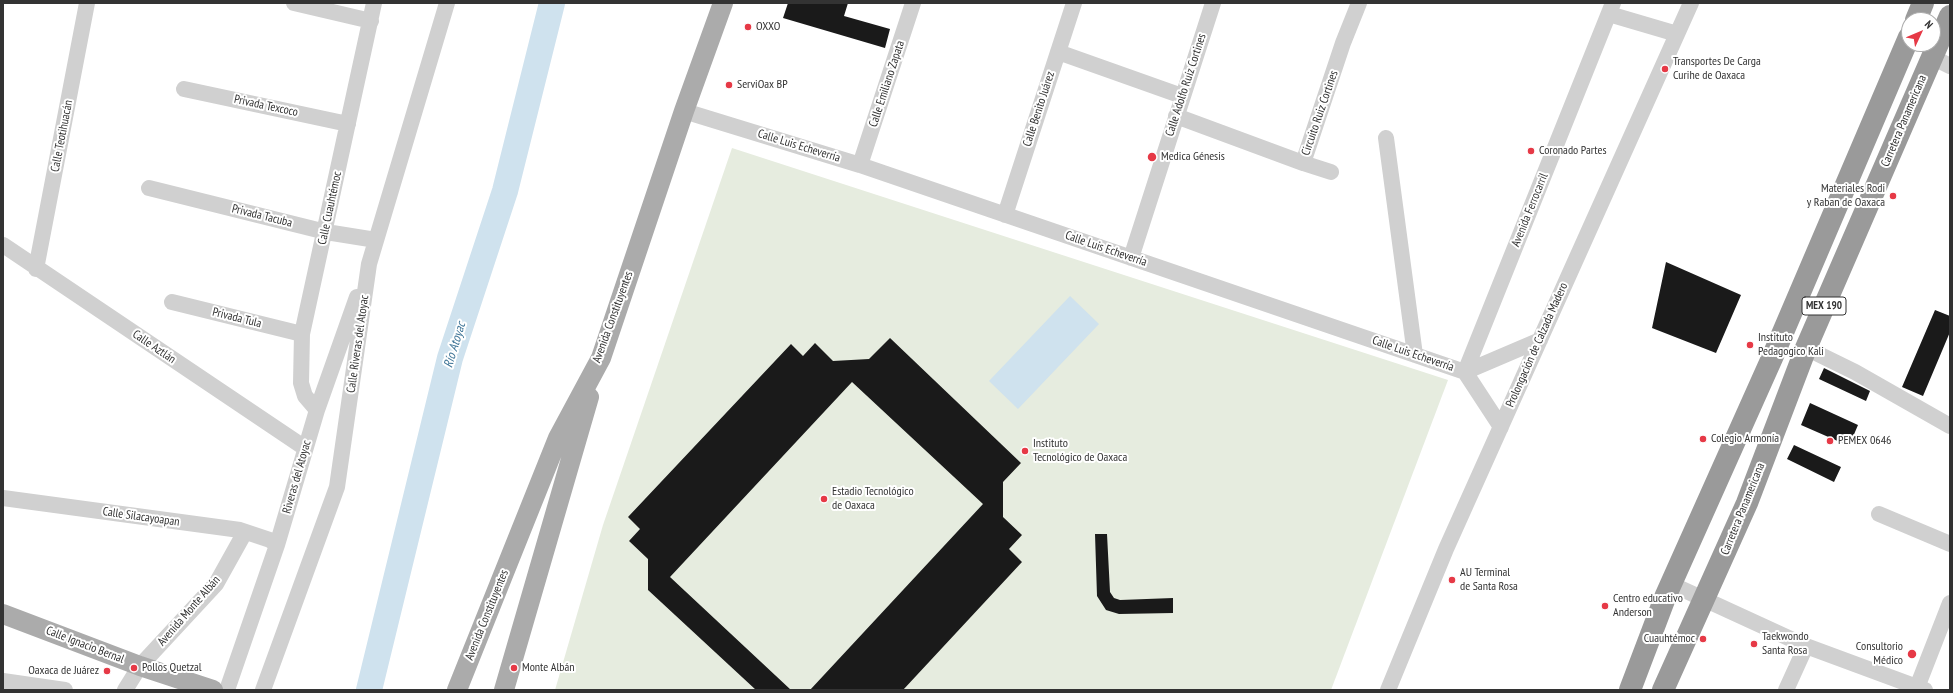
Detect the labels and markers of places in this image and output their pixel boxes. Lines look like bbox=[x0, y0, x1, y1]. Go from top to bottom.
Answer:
place label: OXXO bbox=[756, 20, 780, 34]
marker: OXXO bbox=[743, 22, 753, 32]
place label: Transportes De Carga Curihe de Oaxaca bbox=[1673, 55, 1761, 83]
marker: Transportes De Carga Curihe de Oaxaca bbox=[1660, 64, 1670, 74]
place label: ServiOax BP bbox=[737, 78, 788, 92]
marker: ServiOax BP bbox=[724, 80, 734, 90]
place label: Coronado Partes bbox=[1539, 144, 1606, 158]
marker: Coronado Partes bbox=[1526, 146, 1536, 156]
place label: Medica Génesis bbox=[1161, 150, 1225, 164]
marker: Medica Génesis bbox=[1146, 151, 1158, 163]
place label: Materiales Rodi y Raban de Oaxaca bbox=[1807, 182, 1885, 210]
marker: Materiales Rodi y Raban de Oaxaca bbox=[1888, 191, 1898, 201]
place label: Instituto Pedagogico Kali bbox=[1758, 331, 1824, 359]
marker: Instituto Pedagogico Kali bbox=[1745, 340, 1755, 350]
place label: Colegio Armonía bbox=[1711, 432, 1779, 446]
marker: Colegio Armonía bbox=[1698, 434, 1708, 444]
place label: PEMEX 0646 bbox=[1838, 434, 1891, 448]
marker: PEMEX 0646 bbox=[1825, 436, 1835, 446]
place label: Instituto Tecnológico de Oaxaca bbox=[1033, 437, 1127, 465]
marker: Instituto Tecnológico de Oaxaca bbox=[1020, 446, 1030, 456]
place label: Estadio Tecnológico de Oaxaca bbox=[832, 485, 914, 513]
marker: Estadio Tecnológico de Oaxaca bbox=[819, 494, 829, 504]
place label: AU Terminal de Santa Rosa bbox=[1460, 566, 1518, 594]
marker: AU Terminal de Santa Rosa bbox=[1447, 575, 1457, 585]
place label: Centro educativo Anderson bbox=[1613, 592, 1683, 620]
marker: Centro educativo Anderson bbox=[1600, 601, 1610, 611]
place label: Taekwondo Santa Rosa bbox=[1762, 630, 1809, 658]
place label: Cuauhtémoc bbox=[1644, 632, 1695, 646]
marker: Cuauhtémoc bbox=[1698, 634, 1708, 644]
marker: Taekwondo Santa Rosa bbox=[1749, 639, 1759, 649]
place label: Consultorio Médico bbox=[1856, 640, 1903, 668]
marker: Consultorio Médico bbox=[1906, 648, 1918, 660]
place label: Pollos Quetzal bbox=[142, 661, 202, 675]
place label: Monte Albán bbox=[522, 661, 575, 675]
marker: Pollos Quetzal bbox=[129, 663, 139, 673]
marker: Monte Albán bbox=[509, 663, 519, 673]
place label: Oaxaca de Juárez bbox=[28, 664, 99, 678]
marker: Oaxaca de Juárez bbox=[102, 666, 112, 676]

